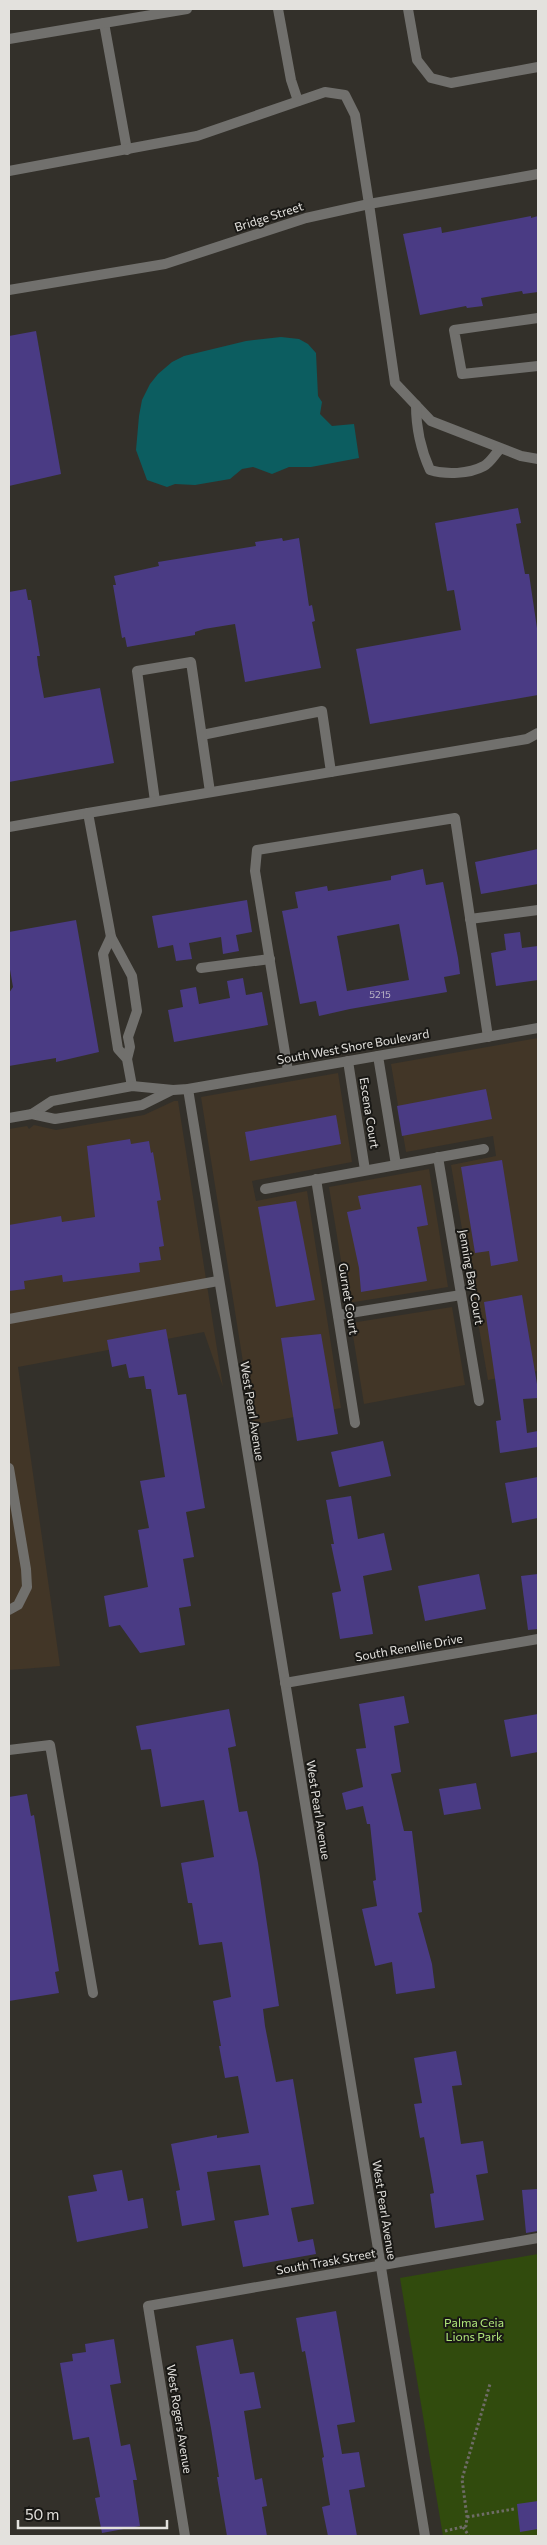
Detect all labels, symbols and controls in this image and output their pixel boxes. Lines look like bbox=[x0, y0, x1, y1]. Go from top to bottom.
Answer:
street label: Bridge Street bbox=[233, 198, 305, 234]
house number: 5215 bbox=[369, 988, 391, 1000]
street label: South West Shore Boulevard bbox=[276, 1026, 430, 1066]
street label: Escena Court bbox=[357, 1076, 383, 1150]
street label: Jenning Bay Court bbox=[456, 1228, 487, 1326]
street label: Gurnet Court bbox=[336, 1262, 362, 1336]
street label: West Pearl Avenue bbox=[238, 1360, 268, 1462]
street label: South Renellie Drive bbox=[354, 1631, 464, 1663]
street label: West Pearl Avenue bbox=[304, 1759, 334, 1861]
street label: West Pearl Avenue bbox=[370, 2159, 400, 2261]
street label: South Trask Street bbox=[275, 2245, 377, 2277]
park label: Palma Ceia Lions Park bbox=[444, 2315, 504, 2343]
street label: West Rogers Avenue bbox=[164, 2363, 196, 2474]
scale bar bbox=[18, 2498, 166, 2530]
text: 50 m bbox=[25, 2505, 59, 2523]

